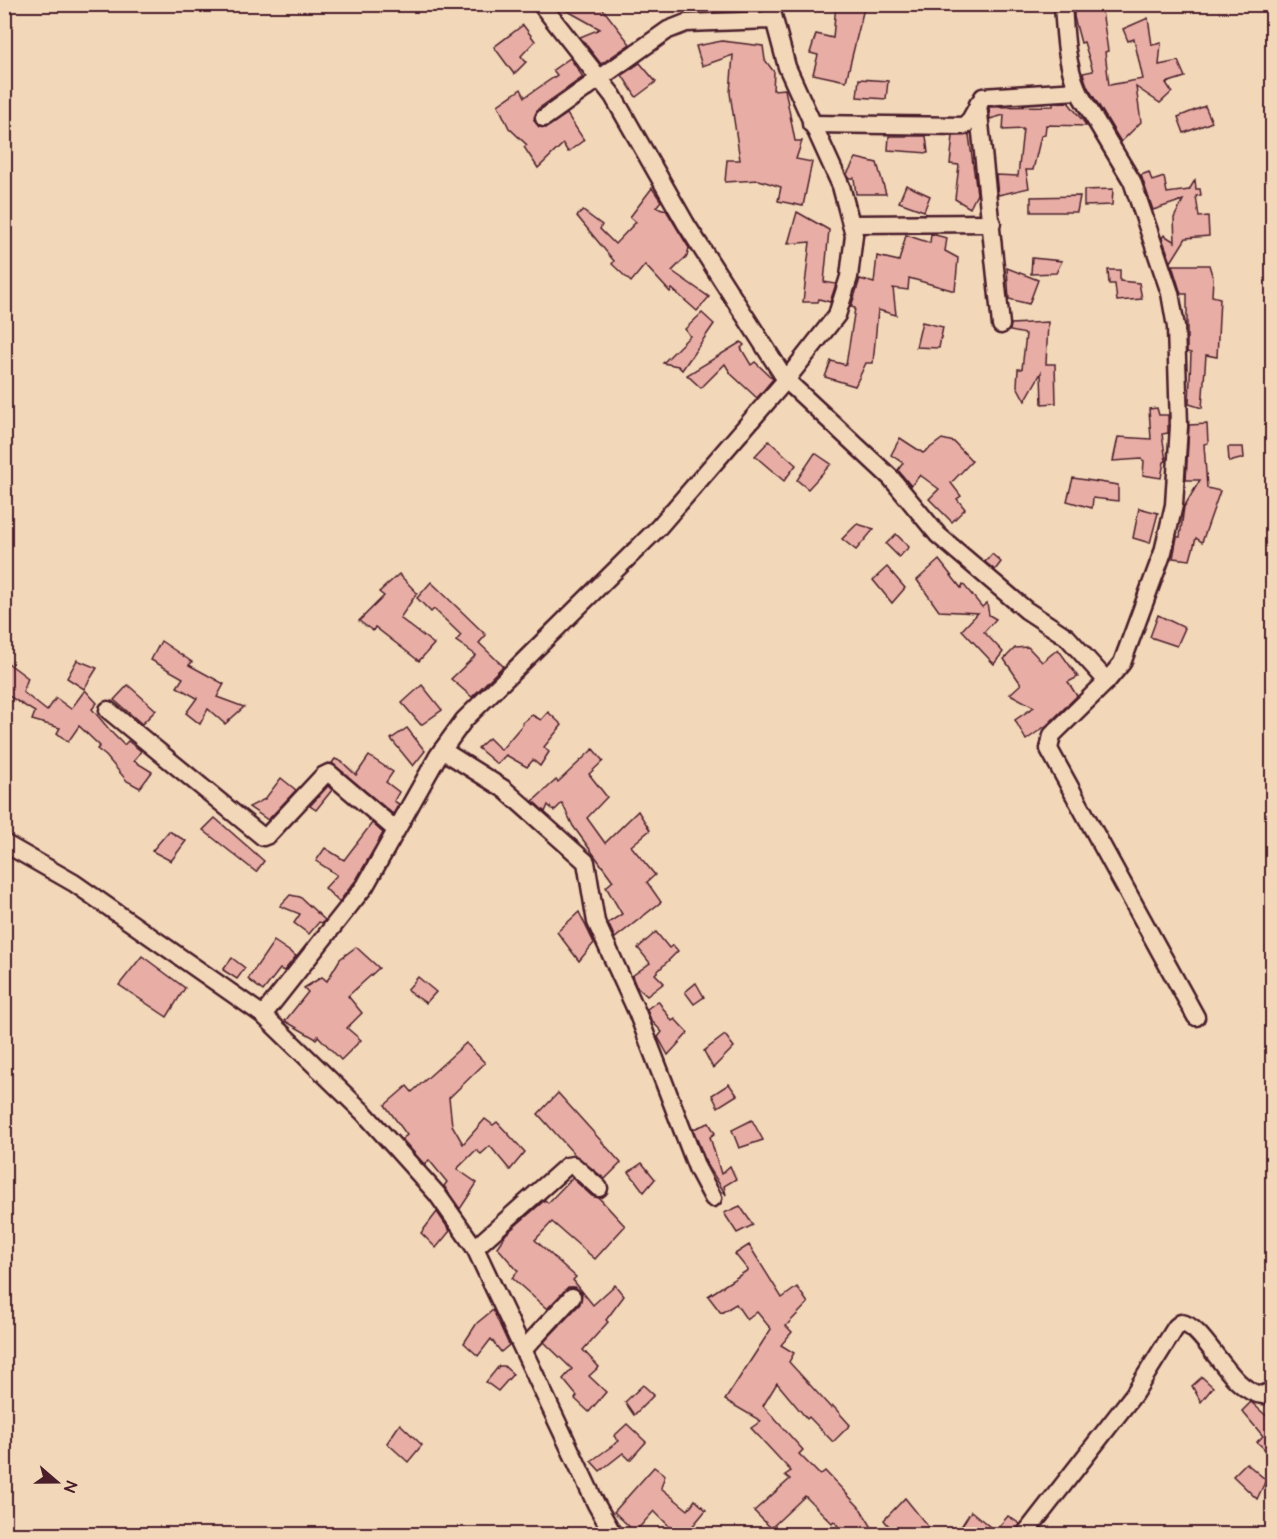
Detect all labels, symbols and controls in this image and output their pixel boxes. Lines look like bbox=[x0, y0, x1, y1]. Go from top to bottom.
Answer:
north arrow bbox=[27, 1452, 87, 1512]
text: N bbox=[58, 1478, 82, 1495]

